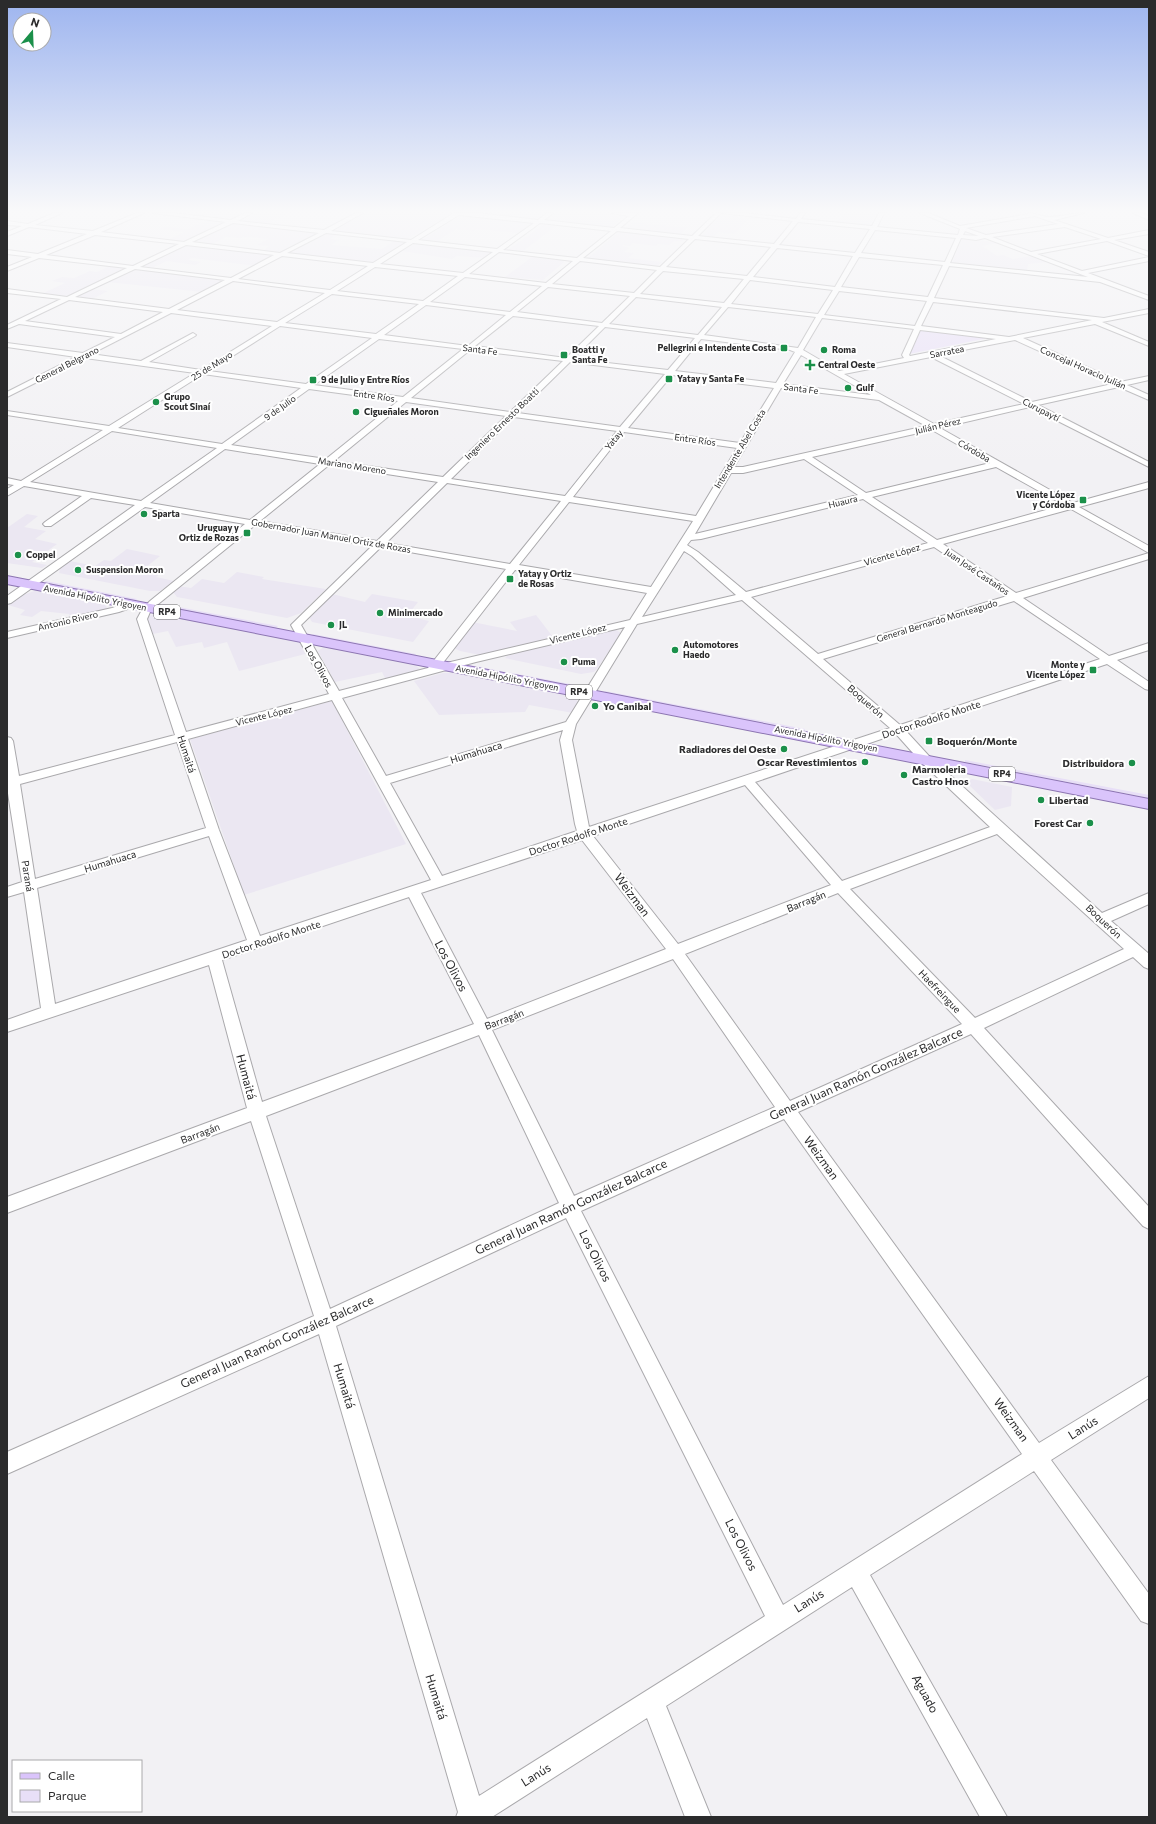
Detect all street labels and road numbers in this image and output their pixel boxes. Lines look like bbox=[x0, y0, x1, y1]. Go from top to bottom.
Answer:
street label: Santa Fe bbox=[462, 342, 498, 357]
street label: Sarratea bbox=[929, 343, 965, 360]
street label: General Belgrano bbox=[33, 344, 100, 385]
street label: Concejal Horacio Julián bbox=[1038, 344, 1128, 392]
street label: 25 de Mayo bbox=[189, 349, 234, 383]
street label: Santa Fe bbox=[783, 381, 819, 396]
street label: Ingeniero Ernesto Boatti bbox=[462, 385, 541, 462]
street label: Entre Ríos bbox=[353, 387, 396, 404]
street label: 9 de Julio bbox=[262, 393, 298, 423]
street label: Curupaytí bbox=[1021, 395, 1062, 424]
street label: Intendente Abel Costa bbox=[712, 407, 768, 490]
street label: Julián Pérez bbox=[914, 415, 962, 436]
street label: Yatay bbox=[602, 427, 625, 452]
street label: Entre Ríos bbox=[674, 431, 717, 448]
street label: Córdoba bbox=[956, 437, 993, 464]
street label: Mariano Moreno bbox=[317, 455, 387, 476]
street label: Huaura bbox=[827, 493, 859, 510]
street label: Gobernador Juan Manuel Ortiz de Rozas bbox=[250, 516, 412, 555]
street label: Vicente López bbox=[862, 541, 922, 568]
street label: Juan José Castaños bbox=[943, 546, 1012, 597]
street label: Avenida Hipólito Yrigoyen bbox=[43, 582, 148, 613]
street label: General Bernardo Monteagudo bbox=[875, 597, 999, 644]
road number: RP4 bbox=[154, 605, 180, 619]
street label: Antonio Rivero bbox=[37, 608, 99, 633]
street label: Vicente López bbox=[548, 621, 608, 646]
street label: Los Olivos bbox=[302, 643, 336, 690]
street label: Avenida Hipólito Yrigoyen bbox=[455, 662, 560, 693]
street label: Boquerón bbox=[845, 682, 887, 720]
road number: RP4 bbox=[566, 685, 592, 699]
street label: Doctor Rodolfo Monte bbox=[880, 697, 982, 741]
street label: Vicente López bbox=[234, 703, 294, 728]
street label: Avenida Hipólito Yrigoyen bbox=[774, 723, 879, 754]
street label: Humaitá bbox=[175, 734, 199, 774]
street label: Humahuaca bbox=[449, 738, 503, 766]
road number: RP4 bbox=[989, 767, 1015, 781]
street label: Doctor Rodolfo Monte bbox=[527, 814, 629, 858]
street label: Humahuaca bbox=[83, 847, 137, 875]
street label: Paraná bbox=[20, 859, 36, 893]
street label: Weizman bbox=[612, 870, 654, 919]
street label: Barragán bbox=[785, 888, 827, 914]
street label: Boquerón bbox=[1084, 901, 1124, 941]
street label: Doctor Rodolfo Monte bbox=[220, 917, 322, 961]
street label: Los Olivos bbox=[433, 937, 471, 994]
street label: Haefreingue bbox=[916, 967, 964, 1015]
street label: Barragán bbox=[483, 1006, 525, 1032]
street label: General Juan Ramón González Balcarce bbox=[767, 1024, 965, 1123]
street label: Humaitá bbox=[234, 1052, 260, 1101]
street label: Barragán bbox=[179, 1120, 221, 1146]
street label: Weizman bbox=[801, 1133, 842, 1182]
street label: General Juan Ramón González Balcarce bbox=[472, 1155, 669, 1258]
street label: Los Olivos bbox=[577, 1227, 615, 1284]
street label: General Juan Ramón González Balcarce bbox=[178, 1292, 376, 1391]
street label: Humaitá bbox=[331, 1361, 358, 1410]
street label: Weizman bbox=[991, 1395, 1032, 1444]
street label: Lanús bbox=[1065, 1413, 1100, 1442]
street label: Los Olivos bbox=[723, 1516, 761, 1573]
street label: Lanús bbox=[791, 1586, 826, 1615]
street label: Humaitá bbox=[423, 1672, 450, 1721]
street label: Aguado bbox=[910, 1672, 942, 1715]
street label: Lanús bbox=[518, 1760, 553, 1789]

